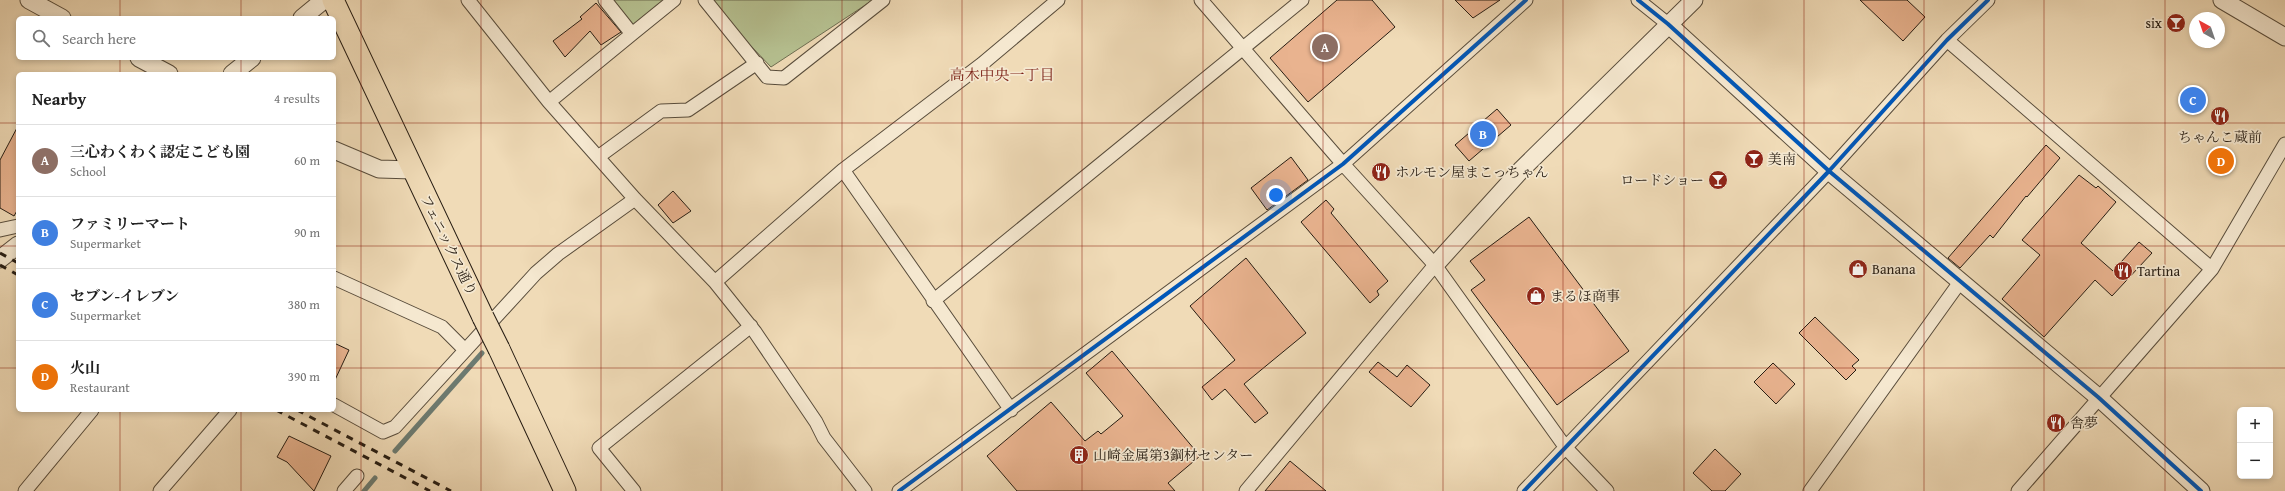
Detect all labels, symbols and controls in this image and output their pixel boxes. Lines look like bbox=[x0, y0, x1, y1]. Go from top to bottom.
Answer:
bar icon: six bbox=[2165, 12, 2187, 34]
north arrow bbox=[2189, 12, 2225, 48]
place label: six bbox=[2145, 13, 2163, 33]
search box bbox=[16, 16, 336, 60]
icon: search bbox=[30, 27, 52, 49]
text: Search here bbox=[62, 28, 136, 49]
pin: A bbox=[1312, 32, 1338, 62]
district label: 高木中央一丁目 bbox=[949, 64, 1055, 85]
pin: C bbox=[2180, 85, 2206, 115]
text: Nearby bbox=[32, 86, 86, 111]
text: 4 results bbox=[274, 89, 320, 108]
restaurant icon: ちゃんこ蔵前 bbox=[2209, 105, 2231, 127]
pin: B bbox=[1470, 119, 1496, 149]
place label: ちゃんこ蔵前 bbox=[2178, 127, 2262, 147]
text: 三心わくわく認定こども園 bbox=[70, 141, 250, 162]
pin: D bbox=[2208, 146, 2234, 176]
bar icon: 美南 bbox=[1743, 148, 1765, 170]
place label: 美南 bbox=[1768, 149, 1796, 169]
text: A bbox=[41, 151, 49, 170]
text: 60 m bbox=[294, 151, 320, 170]
restaurant icon: ホルモン屋まこっちゃん bbox=[1370, 161, 1392, 183]
text: School bbox=[70, 162, 106, 181]
place label: ホルモン屋まこっちゃん bbox=[1395, 162, 1549, 182]
bar icon: ロードショー bbox=[1707, 169, 1729, 191]
place label: ロードショー bbox=[1620, 170, 1704, 190]
your location bbox=[1266, 185, 1286, 205]
street label: フェニックス通り bbox=[416, 191, 482, 299]
text: ファミリーマート bbox=[70, 213, 190, 234]
text: B bbox=[41, 223, 49, 242]
text: 90 m bbox=[294, 223, 320, 242]
text: Supermarket bbox=[70, 234, 141, 253]
shop icon: Banana bbox=[1847, 258, 1869, 280]
place label: Banana bbox=[1872, 259, 1916, 279]
restaurant icon: Tartina bbox=[2112, 260, 2134, 282]
place label: Tartina bbox=[2137, 261, 2180, 281]
text: セブン-イレブン bbox=[70, 285, 179, 306]
shop icon: まるほ商事 bbox=[1525, 285, 1547, 307]
place label: まるほ商事 bbox=[1550, 286, 1620, 306]
text: C bbox=[41, 295, 49, 314]
text: 380 m bbox=[288, 295, 320, 314]
text: Supermarket bbox=[70, 306, 141, 325]
text: 火山 bbox=[70, 357, 100, 378]
text: D bbox=[41, 367, 49, 386]
text: 390 m bbox=[288, 367, 320, 386]
text: Restaurant bbox=[70, 378, 130, 397]
map controls bbox=[2237, 407, 2273, 479]
button: + bbox=[2237, 407, 2273, 443]
restaurant icon: 舎夢 bbox=[2045, 412, 2067, 434]
place label: 舎夢 bbox=[2070, 413, 2098, 433]
button: − bbox=[2237, 443, 2273, 479]
building icon: 山崎金属第3鋼材センター bbox=[1068, 444, 1090, 466]
place label: 山崎金属第3鋼材センター bbox=[1093, 445, 1253, 465]

